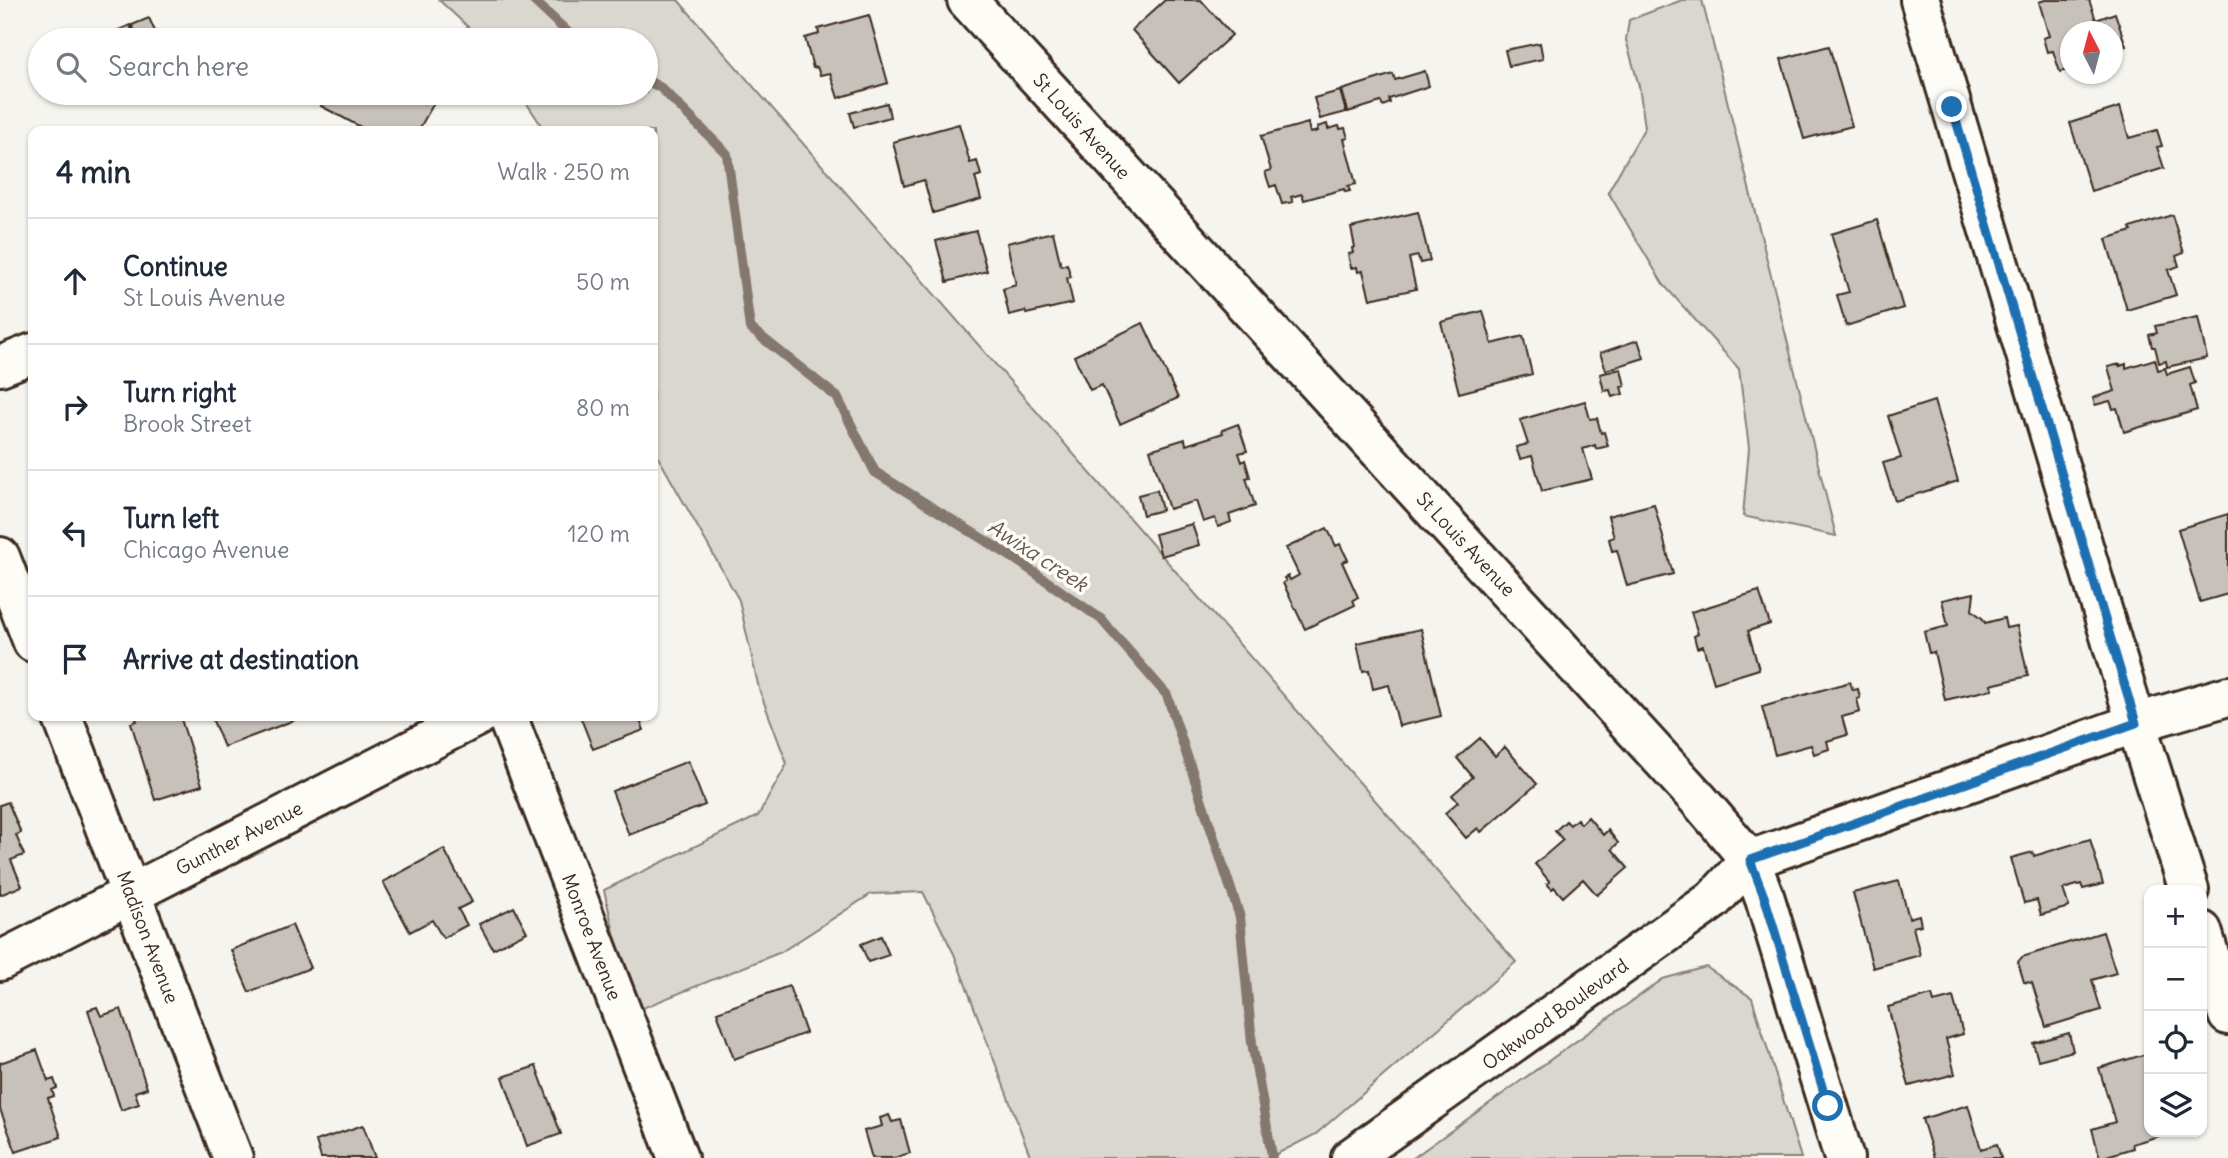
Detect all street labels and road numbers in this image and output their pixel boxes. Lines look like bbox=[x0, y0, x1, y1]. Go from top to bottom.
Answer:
street label: St Louis Avenue bbox=[1028, 68, 1136, 184]
street label: St Louis Avenue bbox=[1411, 487, 1521, 601]
street label: Gunther Avenue bbox=[172, 796, 306, 880]
street label: Madison Avenue bbox=[112, 867, 184, 1007]
street label: Monroe Avenue bbox=[557, 870, 627, 1004]
street label: Oakwood Boulevard bbox=[1477, 953, 1633, 1075]

